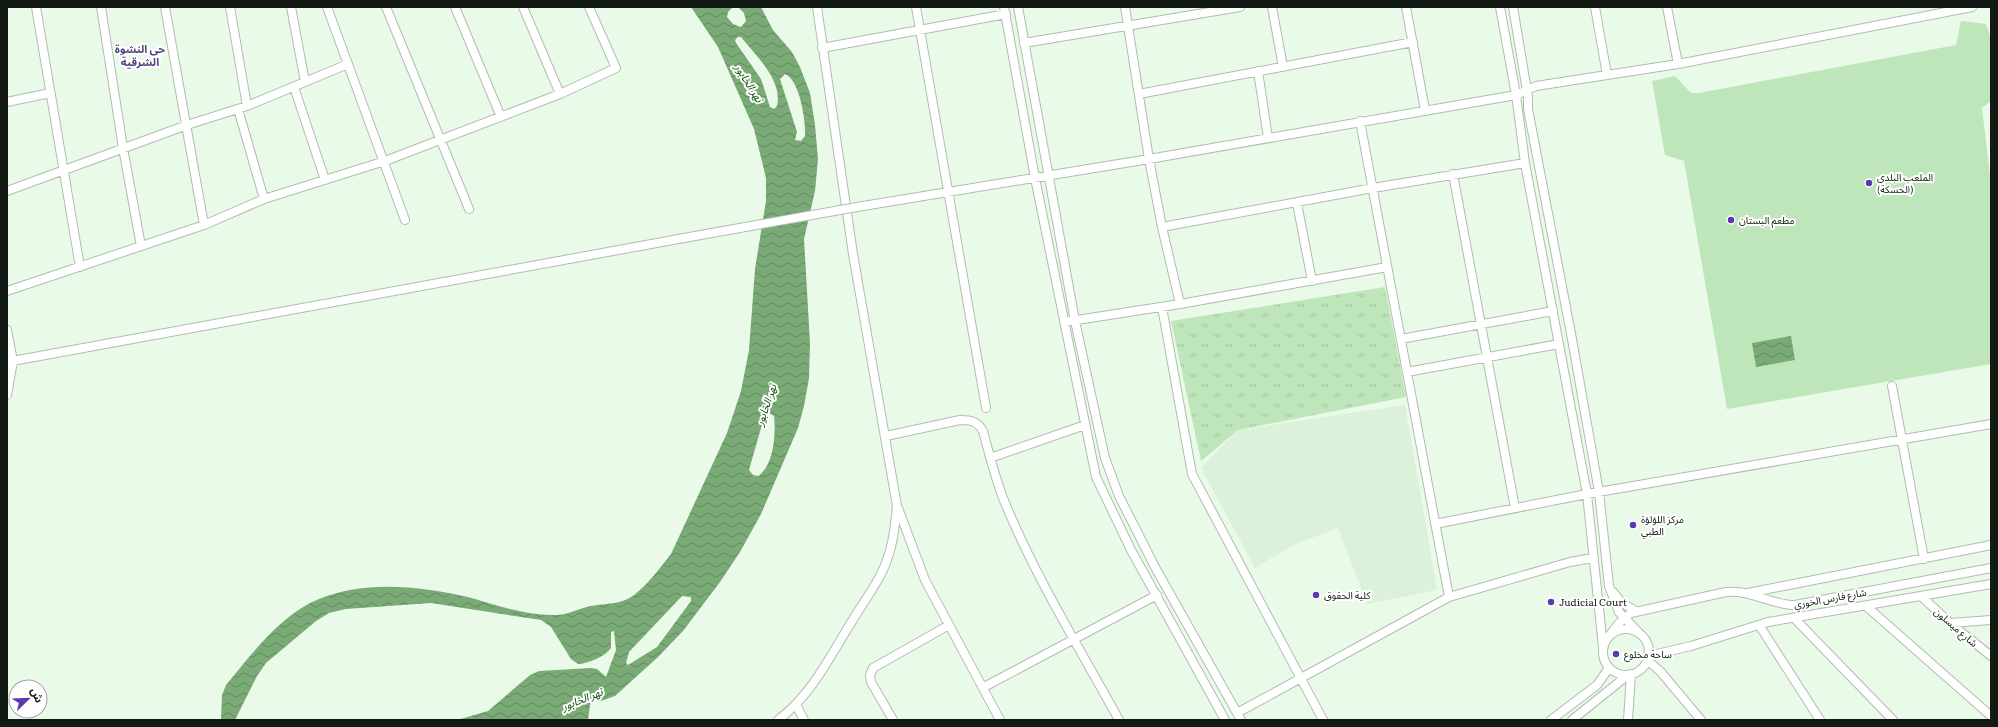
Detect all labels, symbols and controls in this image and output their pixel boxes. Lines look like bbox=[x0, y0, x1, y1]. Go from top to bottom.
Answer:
district label: حي النشوة الشرقية bbox=[115, 40, 165, 69]
water label: نهر الخابور bbox=[731, 59, 769, 106]
place label: الملعب البلدي (الحسكة) bbox=[1877, 169, 1933, 196]
marker: الملعب البلدي (الحسكة) bbox=[1864, 178, 1874, 188]
place label: مطعم البستان bbox=[1739, 212, 1795, 228]
marker: مطعم البستان bbox=[1726, 215, 1736, 225]
water label: نهر الخابور bbox=[750, 380, 780, 428]
place label: مركز اللؤلؤة الطبي bbox=[1641, 511, 1684, 539]
marker: مركز اللؤلؤة الطبي bbox=[1628, 520, 1638, 530]
street label: شارع فارس الخوري bbox=[1792, 584, 1868, 613]
place label: كلية الحقوق bbox=[1324, 587, 1371, 602]
marker: كلية الحقوق bbox=[1311, 590, 1321, 600]
place label: Judicial Court bbox=[1559, 594, 1627, 609]
marker: Judicial Court bbox=[1546, 597, 1556, 607]
street label: شارع ميسلون bbox=[1931, 603, 1982, 651]
place label: ساحة مخلوع bbox=[1624, 646, 1672, 662]
marker: ساحة مخلوع bbox=[1611, 649, 1621, 659]
north arrow bbox=[8, 679, 48, 719]
water label: نهر الخابور bbox=[558, 682, 606, 714]
text: ش bbox=[28, 685, 48, 705]

